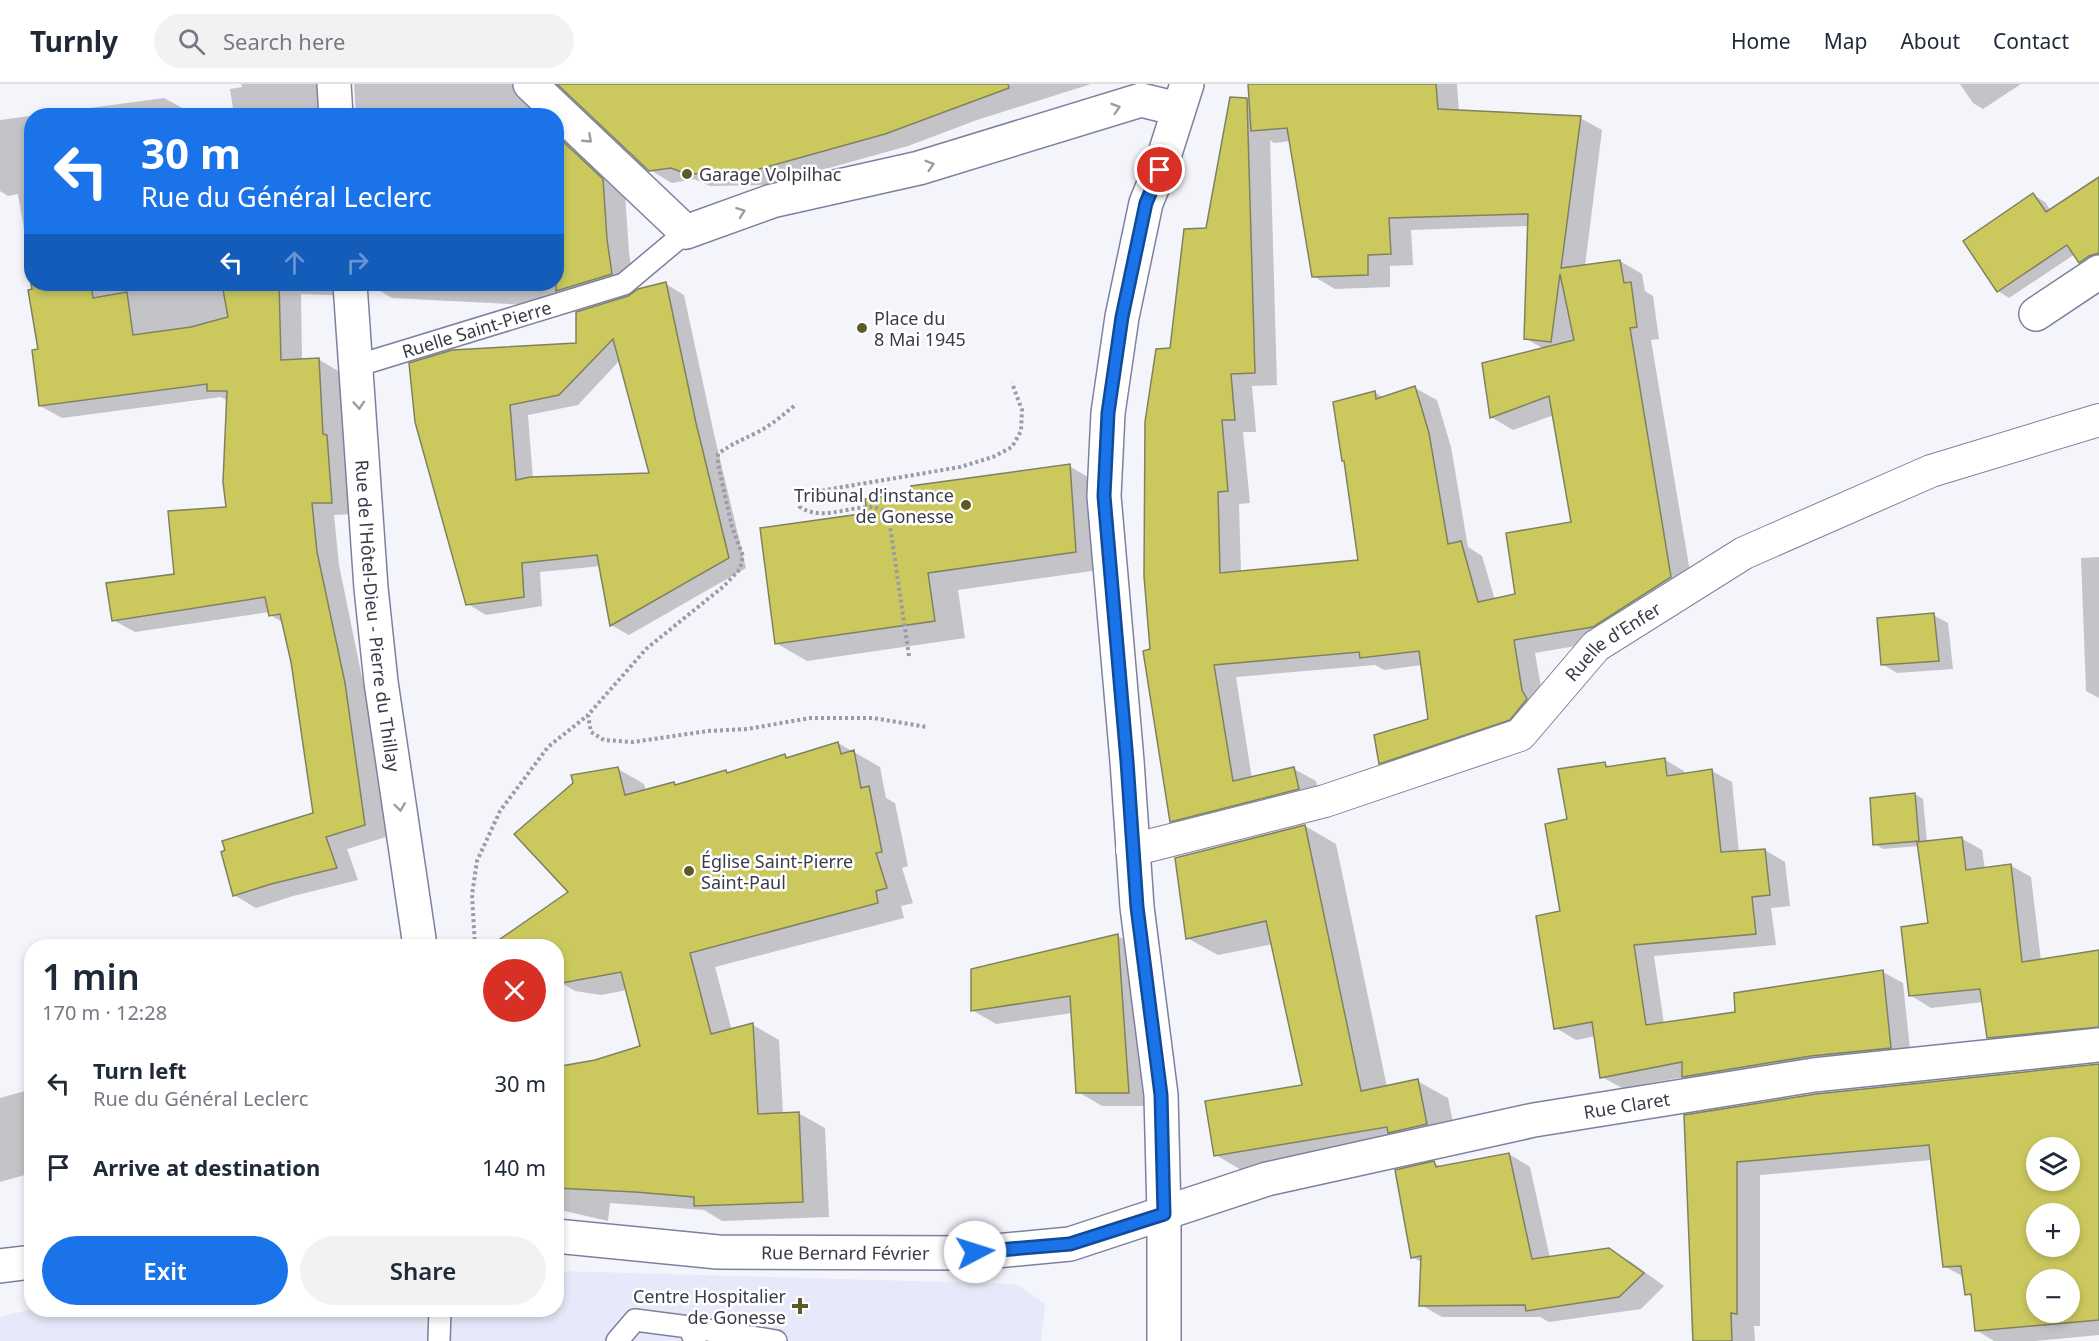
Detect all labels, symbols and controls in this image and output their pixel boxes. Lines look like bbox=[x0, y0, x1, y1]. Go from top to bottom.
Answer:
search box bbox=[154, 14, 574, 68]
text: Turnly bbox=[30, 22, 118, 60]
icon: search bbox=[175, 25, 208, 58]
text: Search here bbox=[223, 26, 345, 56]
text: Home bbox=[1731, 27, 1791, 55]
text: Map bbox=[1824, 27, 1867, 55]
text: About bbox=[1900, 27, 1960, 55]
text: Contact bbox=[1993, 27, 2069, 55]
one-way arrow bbox=[1110, 103, 1121, 115]
text: 30 m bbox=[141, 124, 241, 181]
one-way arrow bbox=[580, 131, 591, 142]
icon: left bbox=[42, 132, 120, 210]
pin bbox=[1134, 144, 1185, 195]
icon: arrive bbox=[1143, 153, 1176, 186]
one-way arrow bbox=[924, 160, 935, 172]
place label: Garage Volpilhac bbox=[699, 162, 842, 186]
marker: Garage Volpilhac bbox=[680, 167, 694, 181]
text: Rue du Général Leclerc bbox=[141, 178, 432, 215]
one-way arrow bbox=[735, 207, 746, 219]
icon: left bbox=[215, 246, 248, 279]
icon: ahead bbox=[278, 246, 311, 279]
icon: right bbox=[341, 246, 374, 279]
street label: Ruelle Saint-Pierre bbox=[399, 295, 554, 363]
place label: Place du 8 Mai 1945 bbox=[874, 306, 966, 351]
marker: Place du 8 Mai 1945 bbox=[855, 321, 869, 335]
one-way arrow bbox=[352, 400, 365, 409]
street label: Rue de l'Hôtel-Dieu - Pierre du Thillay bbox=[350, 459, 406, 774]
place label: Tribunal d'instance de Gonesse bbox=[794, 483, 954, 528]
marker: Tribunal d'instance de Gonesse bbox=[959, 498, 973, 512]
street label: Ruelle d'Enfer bbox=[1559, 596, 1666, 686]
one-way arrow bbox=[393, 803, 405, 812]
place label: Église Saint-Pierre Saint-Paul bbox=[701, 849, 853, 894]
marker: Église Saint-Pierre Saint-Paul bbox=[682, 864, 696, 878]
text: 1 min bbox=[42, 952, 140, 1001]
button: close bbox=[483, 959, 546, 1022]
text: 170 m · 12:28 bbox=[42, 999, 167, 1026]
text: Turn left bbox=[93, 1055, 187, 1085]
icon: left bbox=[42, 1067, 75, 1100]
text: 30 m bbox=[495, 1068, 546, 1098]
text: Rue du Général Leclerc bbox=[93, 1085, 308, 1112]
street label: Rue Claret bbox=[1582, 1086, 1672, 1124]
map controls bbox=[2026, 1137, 2080, 1323]
button: layers bbox=[2026, 1137, 2080, 1191]
icon: arrive bbox=[42, 1151, 75, 1184]
text: Arrive at destination bbox=[93, 1152, 320, 1182]
text: 140 m bbox=[482, 1152, 546, 1182]
button: + bbox=[2026, 1203, 2080, 1257]
position arrow bbox=[943, 1220, 1007, 1284]
button: Exit bbox=[42, 1236, 288, 1305]
button: Share bbox=[300, 1236, 546, 1305]
street label: Rue Bernard Février bbox=[761, 1240, 930, 1265]
button: − bbox=[2026, 1269, 2080, 1323]
place label: Centre Hospitalier de Gonesse bbox=[633, 1284, 787, 1329]
marker: Centre Hospitalier de Gonesse bbox=[791, 1297, 809, 1315]

